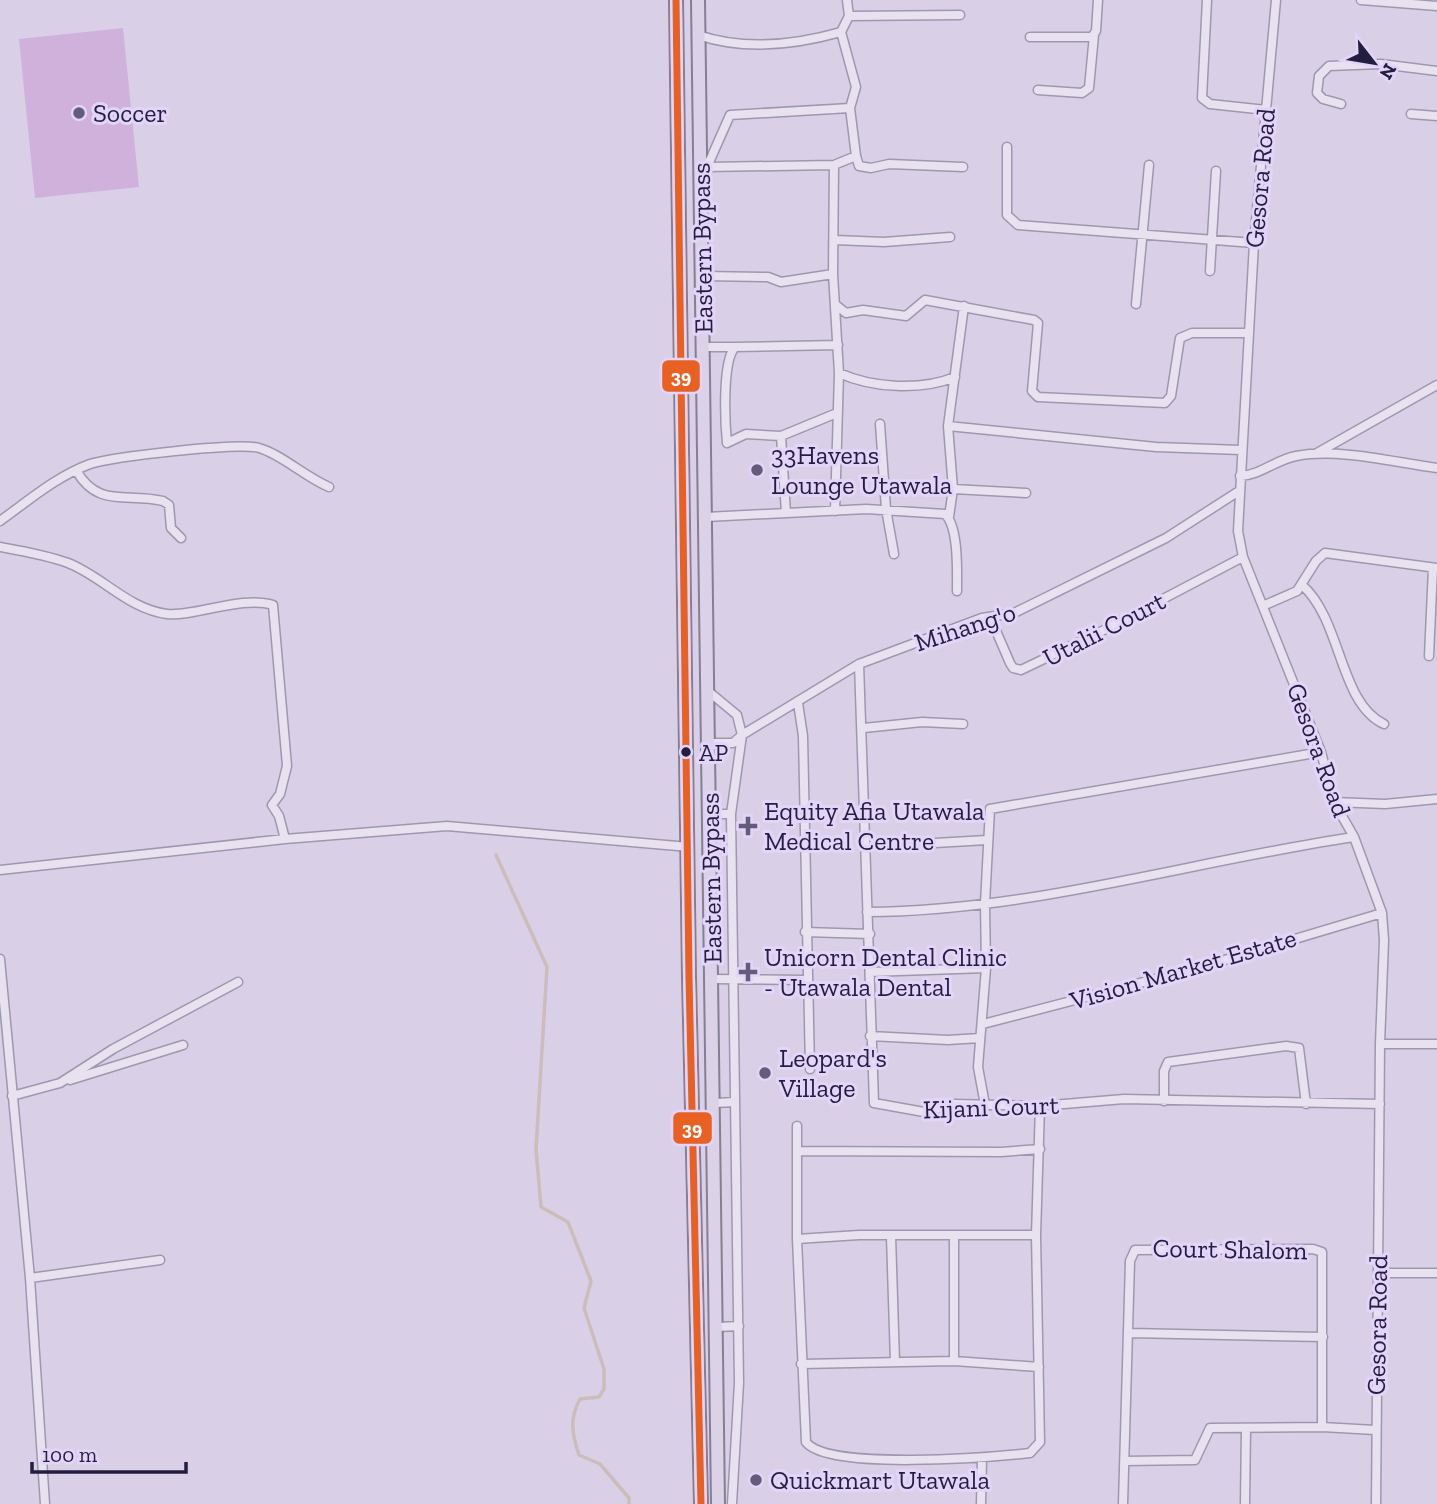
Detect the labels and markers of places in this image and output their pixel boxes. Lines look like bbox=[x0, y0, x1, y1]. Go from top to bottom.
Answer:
place label: Soccer bbox=[93, 97, 167, 129]
marker: Soccer bbox=[71, 105, 87, 121]
place label: 33Havens Lounge Utawala bbox=[771, 439, 953, 501]
marker: 33Havens Lounge Utawala bbox=[749, 462, 765, 478]
place label: AP bbox=[699, 738, 729, 767]
marker: AP bbox=[679, 745, 693, 759]
place label: Equity Afia Utawala Medical Centre bbox=[764, 795, 985, 857]
marker: Equity Afia Utawala Medical Centre bbox=[738, 816, 758, 836]
place label: Unicorn Dental Clinic - Utawala Dental bbox=[764, 941, 1007, 1003]
marker: Unicorn Dental Clinic - Utawala Dental bbox=[738, 962, 758, 982]
place label: Leopard's Village bbox=[778, 1042, 887, 1104]
marker: Leopard's Village bbox=[757, 1065, 773, 1081]
place label: Quickmart Utawala bbox=[770, 1464, 991, 1496]
marker: Quickmart Utawala bbox=[748, 1472, 764, 1488]

